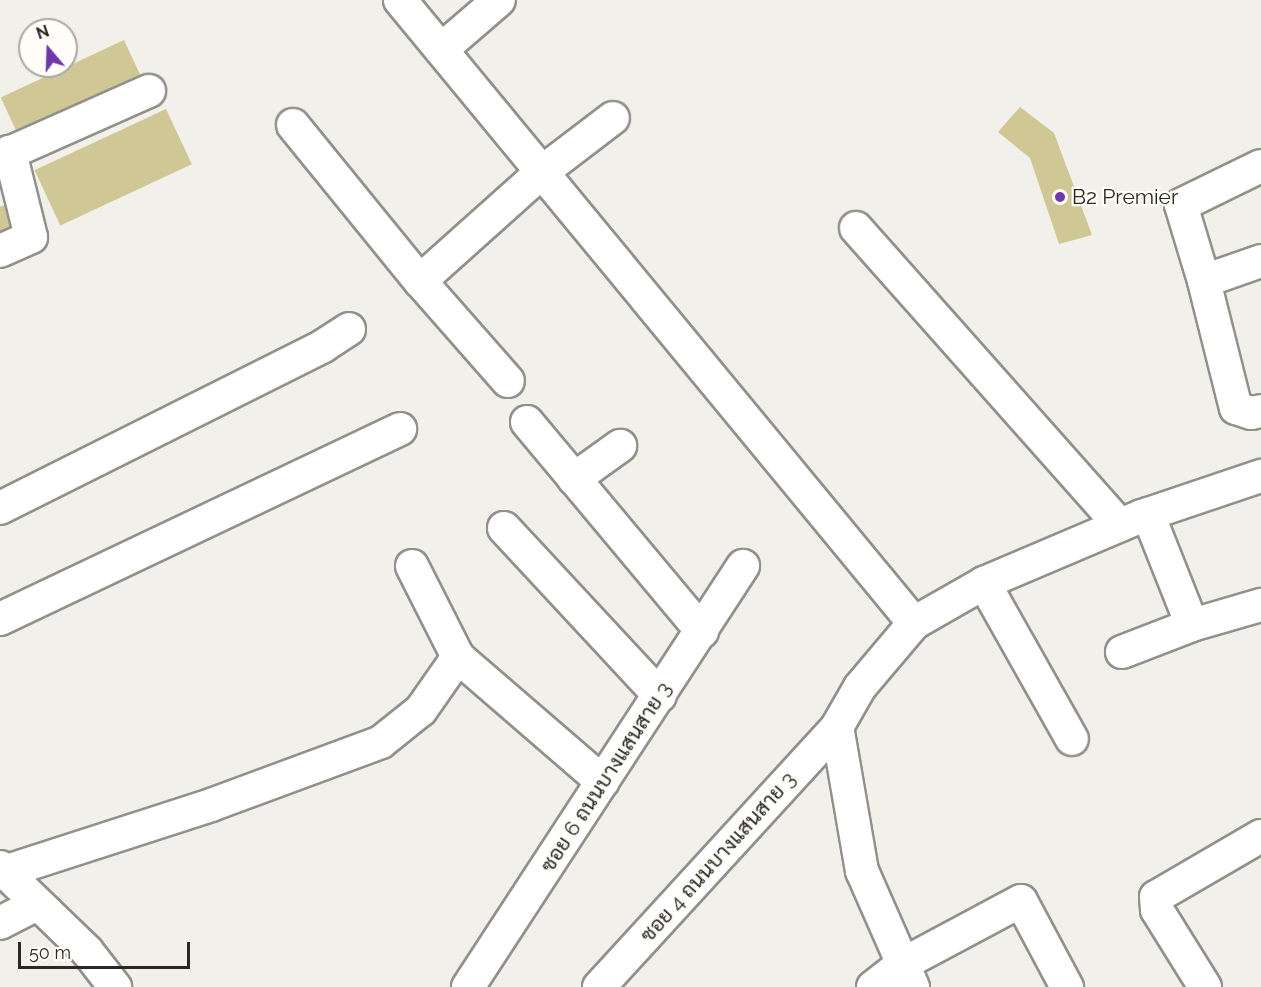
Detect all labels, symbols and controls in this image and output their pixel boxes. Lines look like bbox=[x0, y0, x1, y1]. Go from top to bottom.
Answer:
north arrow bbox=[18, 18, 78, 78]
text: N bbox=[34, 21, 51, 43]
place label: B2 Premier bbox=[1072, 184, 1178, 210]
marker: B2 Premier bbox=[1053, 190, 1067, 204]
street label: ซอย 6 ถนนบางแสนสาย 3 bbox=[535, 677, 677, 877]
street label: ซอย 4 ถนนบางแสนสาย 3 bbox=[635, 767, 801, 947]
scale bar bbox=[21, 930, 194, 968]
text: 50 m bbox=[29, 942, 71, 963]

